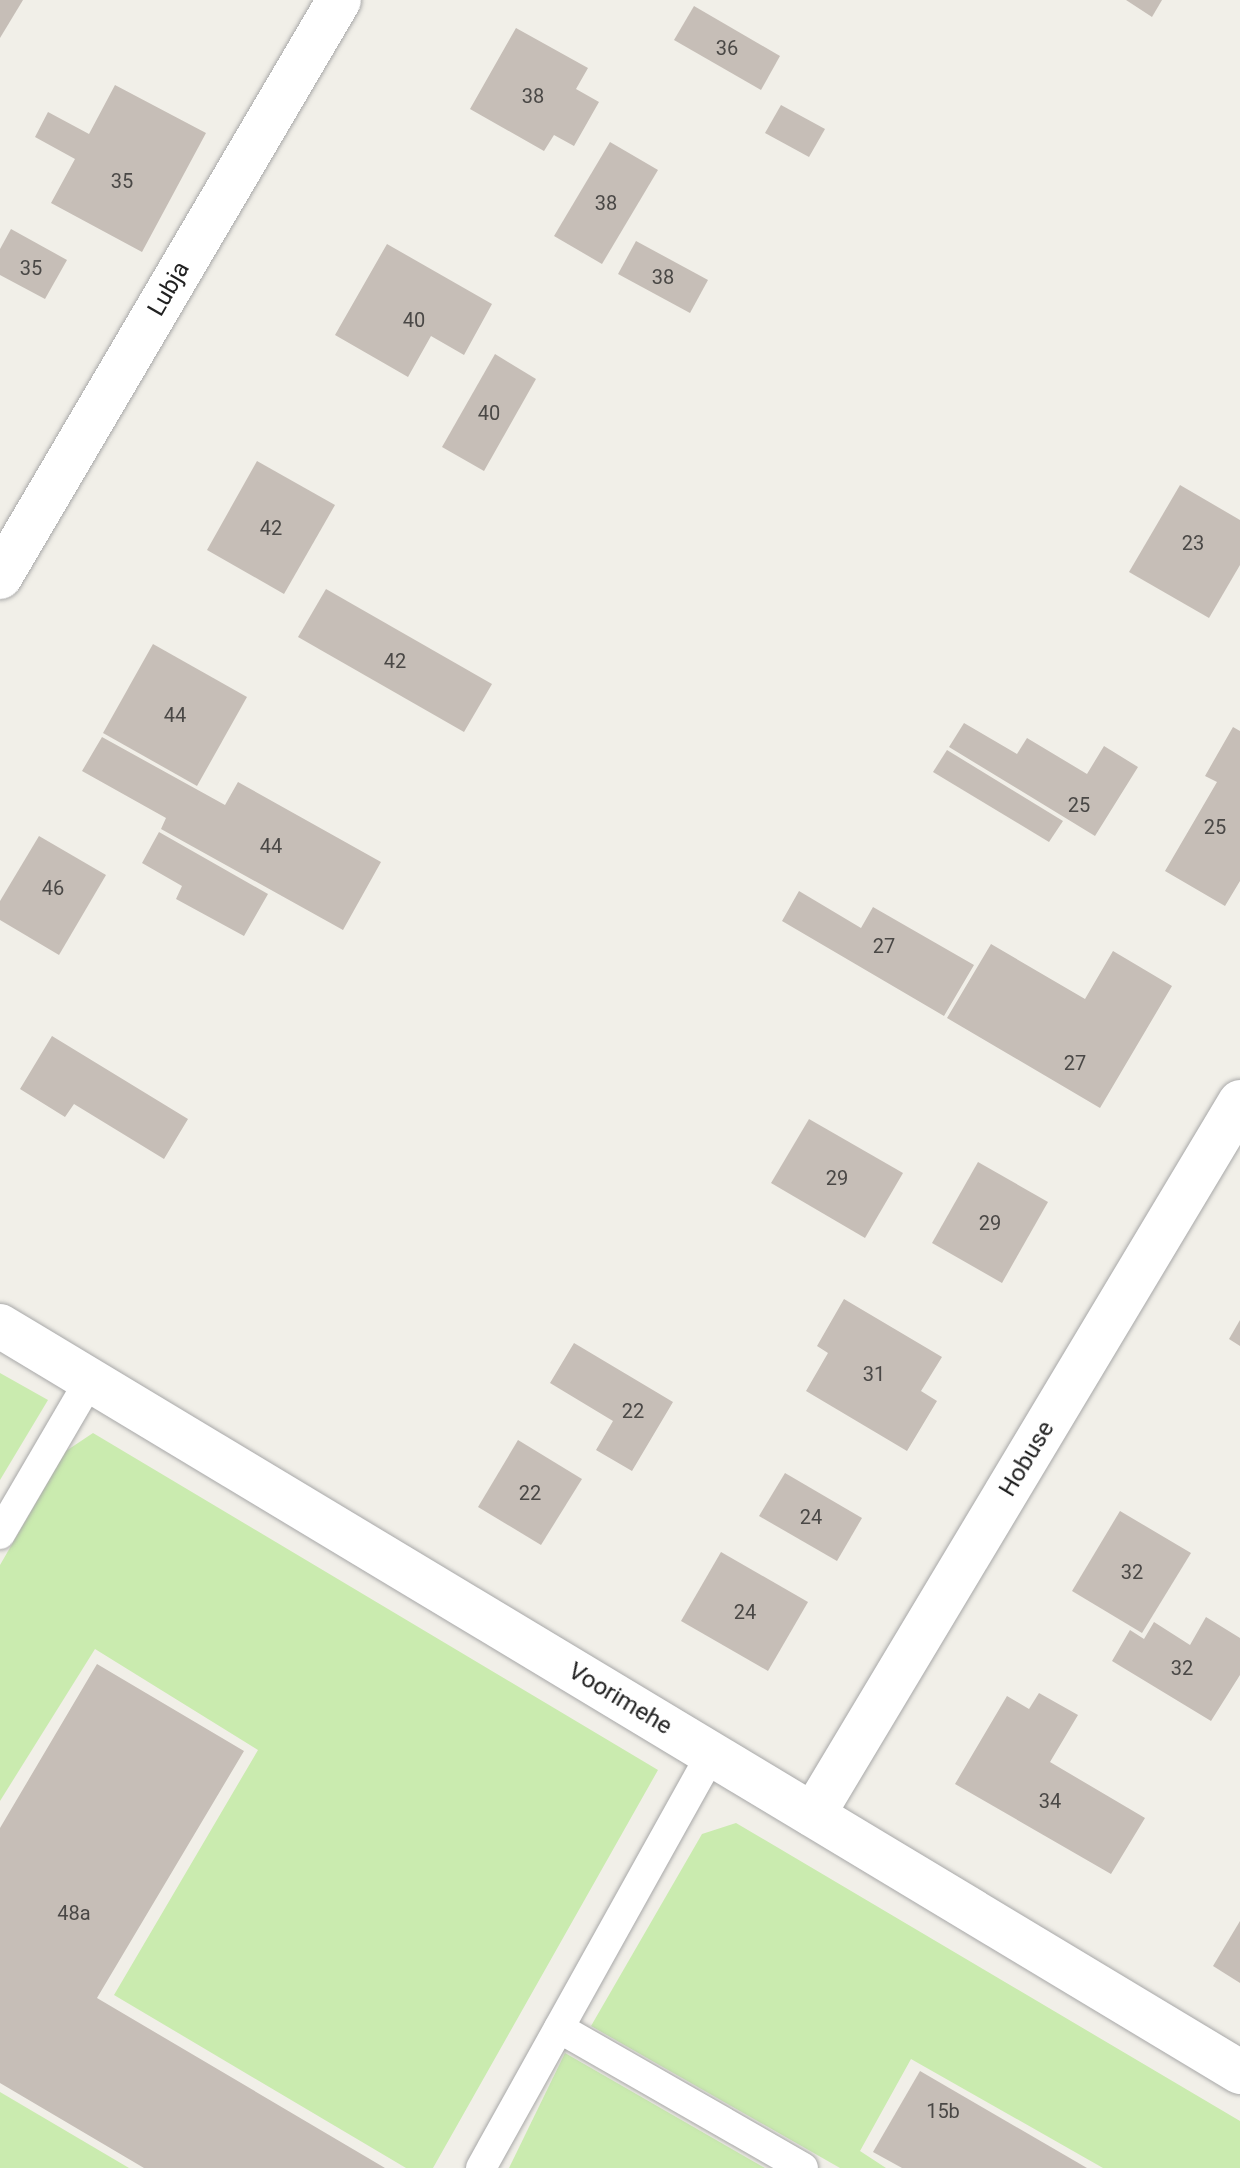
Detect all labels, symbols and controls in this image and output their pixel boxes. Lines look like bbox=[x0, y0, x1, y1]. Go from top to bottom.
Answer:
house number: 36 bbox=[716, 36, 738, 60]
house number: 38 bbox=[522, 84, 544, 108]
house number: 35 bbox=[111, 169, 133, 193]
house number: 38 bbox=[595, 191, 617, 215]
house number: 35 bbox=[20, 256, 42, 280]
street label: Lubja bbox=[142, 257, 196, 321]
house number: 38 bbox=[652, 265, 674, 289]
house number: 40 bbox=[403, 308, 425, 332]
house number: 40 bbox=[478, 401, 500, 425]
house number: 42 bbox=[260, 516, 282, 540]
house number: 23 bbox=[1182, 531, 1204, 555]
house number: 42 bbox=[384, 649, 406, 673]
house number: 44 bbox=[164, 703, 186, 727]
house number: 25 bbox=[1068, 793, 1090, 817]
house number: 25 bbox=[1204, 815, 1226, 839]
house number: 44 bbox=[260, 834, 282, 858]
house number: 46 bbox=[42, 876, 64, 900]
house number: 27 bbox=[873, 934, 895, 958]
house number: 27 bbox=[1064, 1051, 1086, 1075]
house number: 29 bbox=[826, 1166, 848, 1190]
house number: 29 bbox=[979, 1211, 1001, 1235]
house number: 31 bbox=[863, 1362, 885, 1386]
house number: 22 bbox=[622, 1399, 644, 1423]
street label: Hobuse bbox=[993, 1416, 1061, 1502]
house number: 22 bbox=[519, 1481, 541, 1505]
house number: 24 bbox=[800, 1505, 822, 1529]
house number: 32 bbox=[1121, 1560, 1143, 1584]
house number: 24 bbox=[734, 1600, 756, 1624]
house number: 32 bbox=[1171, 1656, 1193, 1680]
street label: Voorimehe bbox=[563, 1657, 677, 1741]
house number: 34 bbox=[1039, 1789, 1061, 1813]
house number: 48a bbox=[57, 1901, 91, 1925]
house number: 15b bbox=[926, 2099, 960, 2123]

